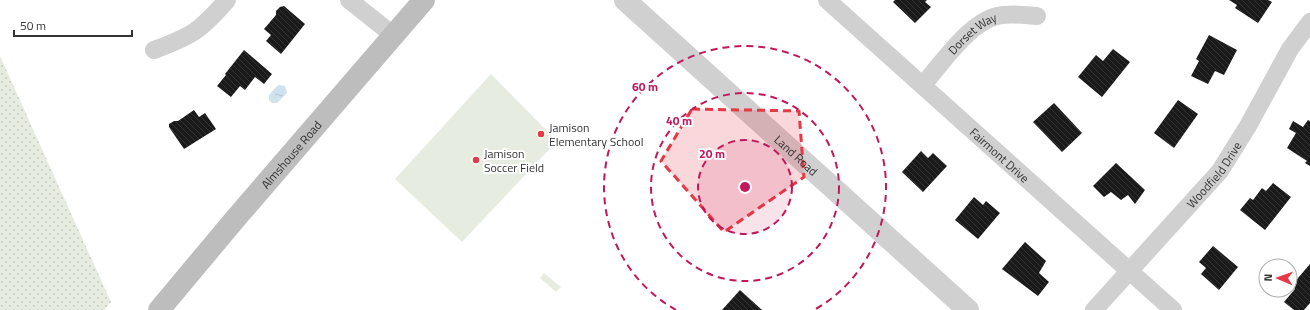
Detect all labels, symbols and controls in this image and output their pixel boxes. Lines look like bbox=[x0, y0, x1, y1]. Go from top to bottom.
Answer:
street label: Dorset Way bbox=[943, 7, 999, 59]
scale bar bbox=[14, 12, 132, 38]
text: 50 m bbox=[20, 16, 46, 35]
text: 60 m bbox=[632, 77, 658, 96]
text: 40 m bbox=[666, 111, 692, 130]
street label: Almshouse Road bbox=[256, 116, 326, 193]
place label: Jamison Elementary School bbox=[549, 118, 643, 151]
street label: Fairmont Drive bbox=[966, 123, 1034, 187]
marker: Jamison Elementary School bbox=[536, 129, 546, 139]
street label: Land Road bbox=[770, 130, 822, 180]
street label: Woodfield Drive bbox=[1182, 138, 1246, 212]
place label: Jamison Soccer Field bbox=[484, 144, 544, 177]
text: 20 m bbox=[699, 144, 725, 163]
marker: Jamison Soccer Field bbox=[471, 155, 481, 165]
centre of rings bbox=[738, 180, 752, 194]
north arrow bbox=[1258, 258, 1298, 298]
text: N bbox=[1260, 274, 1276, 282]

